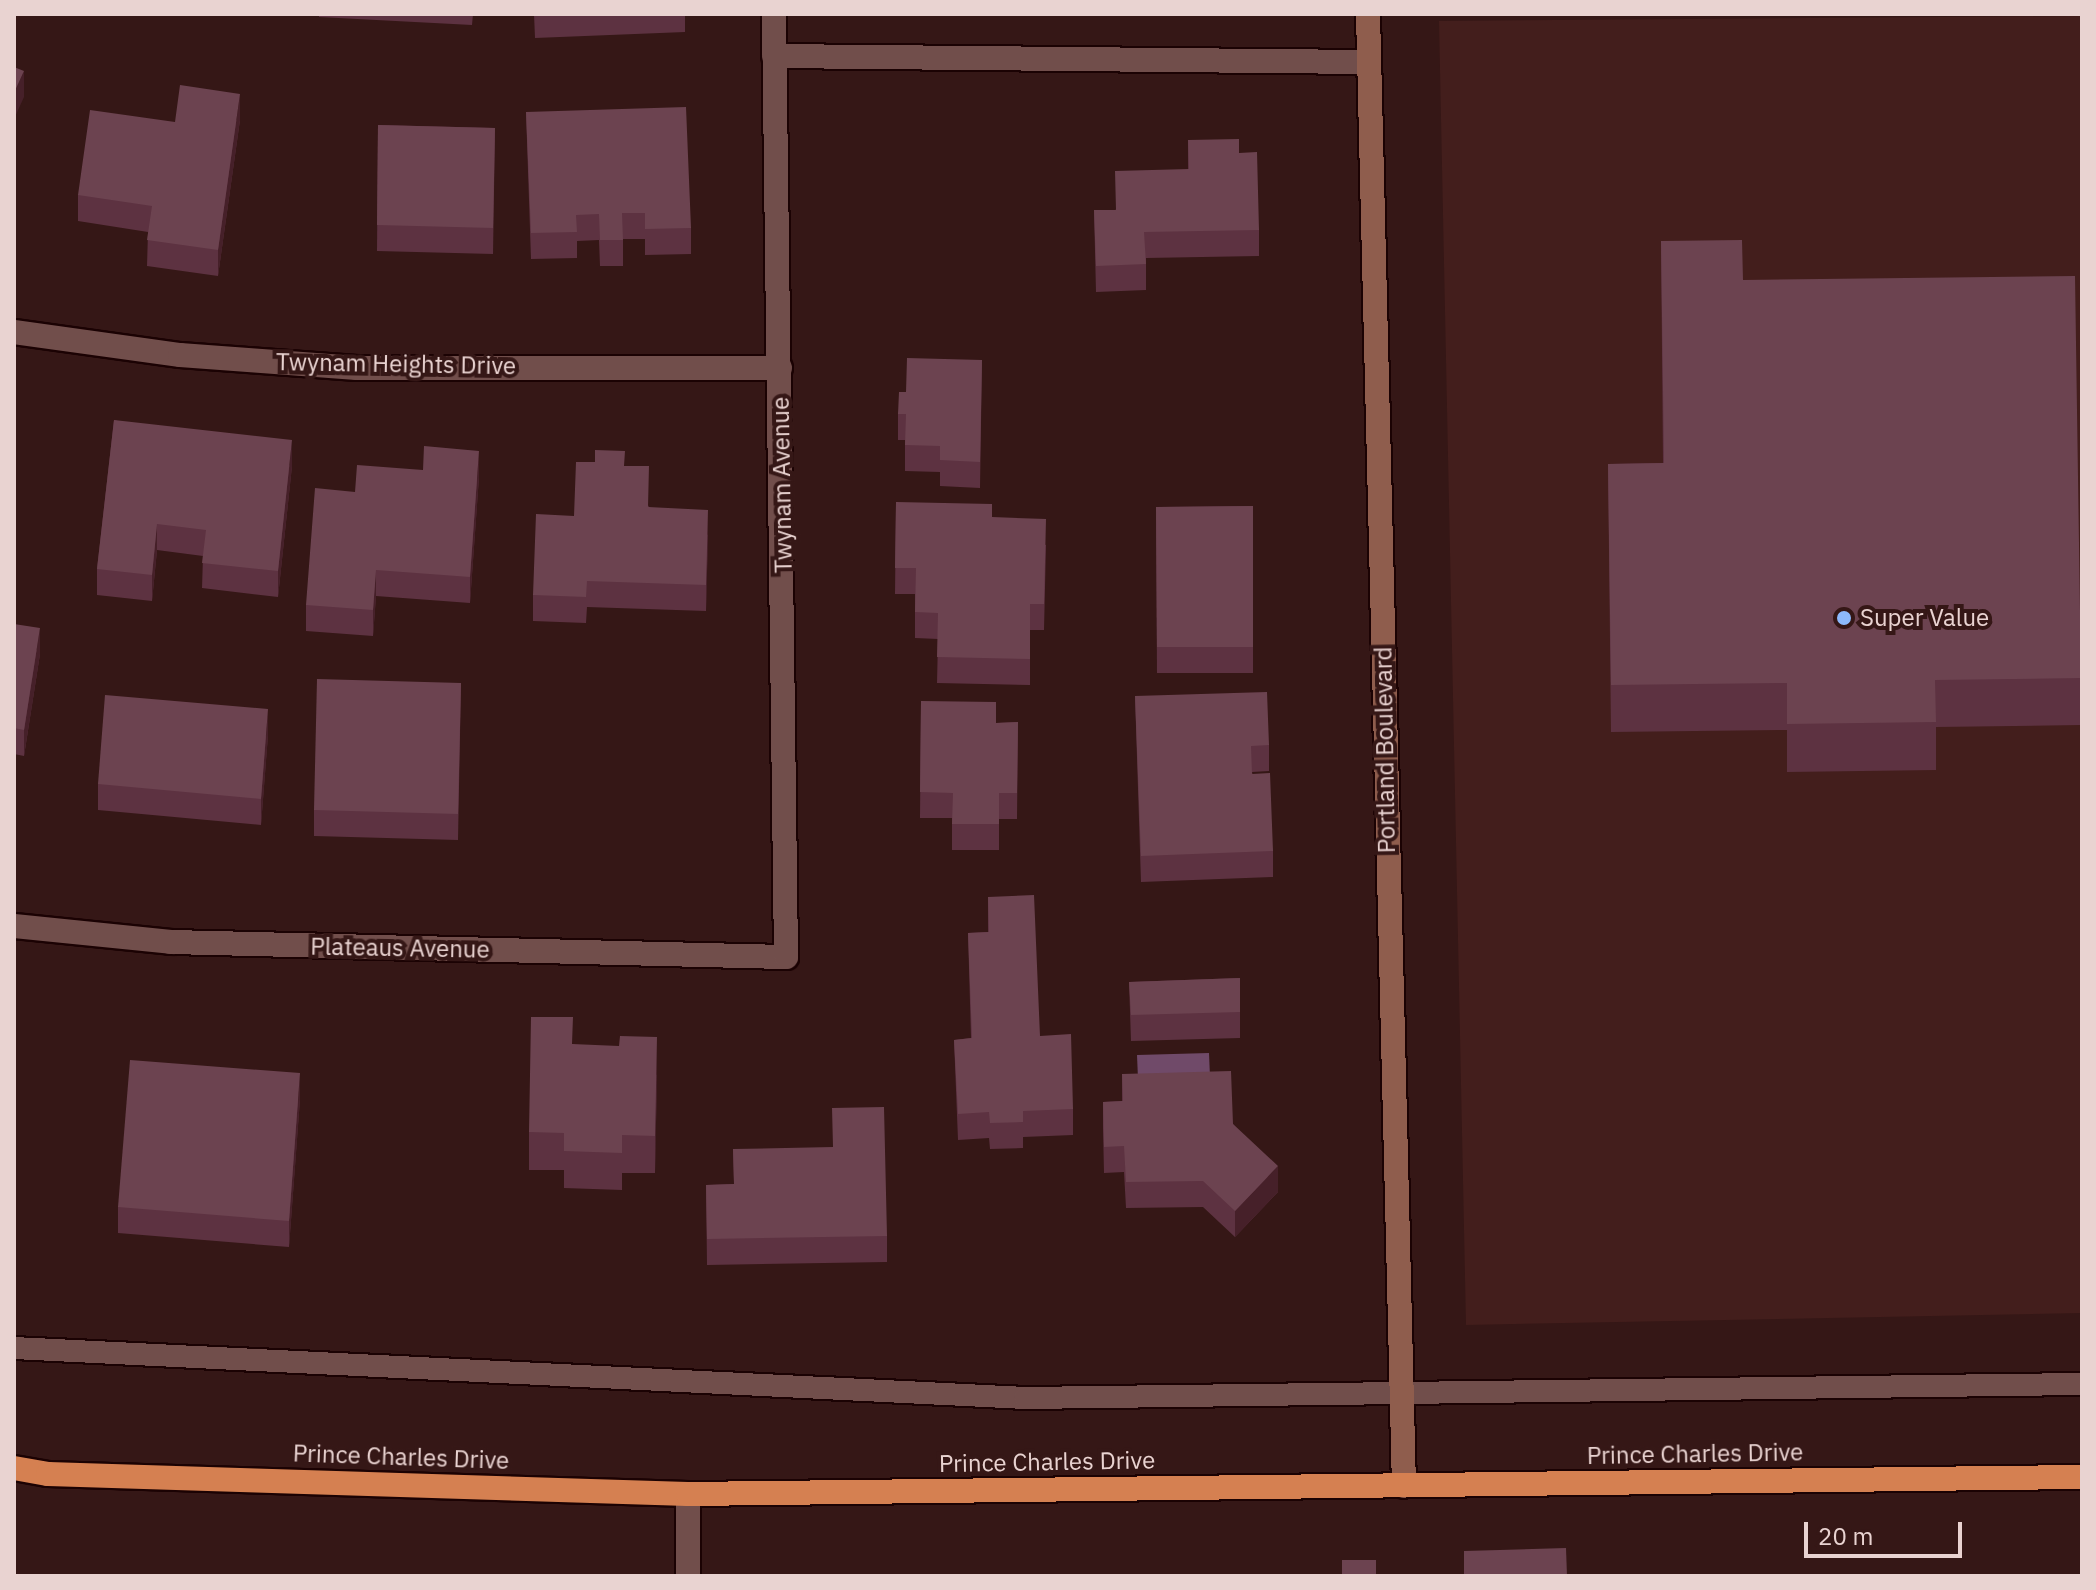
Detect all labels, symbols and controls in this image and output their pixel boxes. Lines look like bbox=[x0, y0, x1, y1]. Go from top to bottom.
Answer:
street label: Twynam Heights Drive bbox=[276, 348, 516, 380]
street label: Twynam Avenue bbox=[766, 397, 798, 573]
place label: Super Value bbox=[1860, 604, 1989, 632]
marker: Super Value bbox=[1835, 609, 1853, 627]
street label: Portland Boulevard bbox=[1369, 646, 1401, 854]
street label: Plateaus Avenue bbox=[310, 932, 490, 964]
street label: Prince Charles Drive bbox=[1587, 1438, 1803, 1470]
street label: Prince Charles Drive bbox=[292, 1439, 510, 1475]
street label: Prince Charles Drive bbox=[939, 1446, 1155, 1478]
scale bar bbox=[1808, 1506, 1966, 1556]
text: 20 m bbox=[1818, 1520, 1873, 1552]

